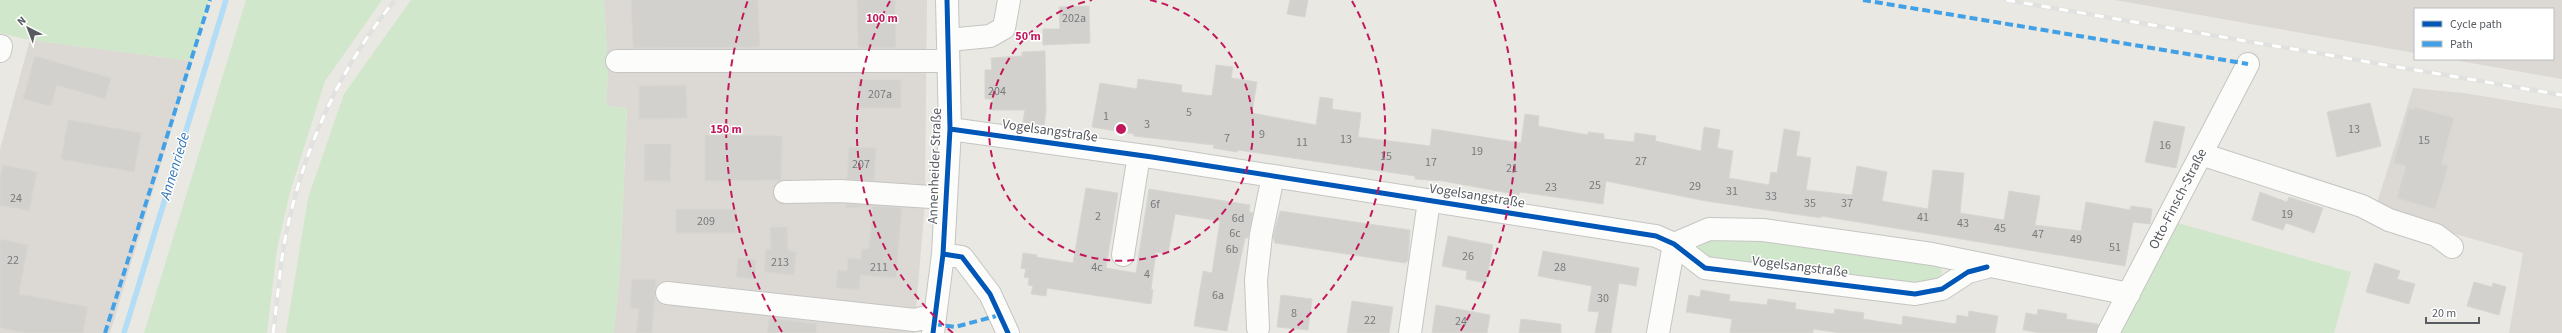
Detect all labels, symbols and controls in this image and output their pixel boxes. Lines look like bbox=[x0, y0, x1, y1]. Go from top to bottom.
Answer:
north arrow bbox=[8, 8, 48, 48]
legend bbox=[2414, 8, 2554, 60]
text: 100 m bbox=[866, 10, 898, 27]
house number: 202a bbox=[1062, 10, 1086, 27]
text: N bbox=[14, 13, 29, 29]
text: Cycle path bbox=[2450, 16, 2502, 33]
text: 50 m bbox=[1015, 28, 1041, 45]
text: Path bbox=[2450, 36, 2473, 53]
house number: 204 bbox=[988, 83, 1006, 100]
house number: 207a bbox=[868, 86, 892, 103]
house number: 5 bbox=[1186, 104, 1192, 121]
street label: Annenheider Straße bbox=[923, 107, 947, 225]
house number: 1 bbox=[1103, 108, 1109, 125]
street label: Vogelsangstraße bbox=[1001, 114, 1099, 148]
house number: 3 bbox=[1144, 116, 1150, 133]
text: 150 m bbox=[710, 121, 742, 138]
house number: 13 bbox=[2348, 121, 2360, 138]
centre of rings bbox=[1114, 122, 1128, 136]
house number: 9 bbox=[1259, 126, 1265, 143]
water label: Annenriede bbox=[154, 130, 195, 203]
house number: 7 bbox=[1224, 130, 1230, 147]
house number: 13 bbox=[1340, 131, 1352, 148]
house number: 15 bbox=[2418, 132, 2430, 149]
house number: 11 bbox=[1296, 134, 1308, 151]
house number: 16 bbox=[2159, 137, 2171, 154]
house number: 19 bbox=[1471, 143, 1483, 160]
street label: Otto-Finsch-Straße bbox=[2144, 145, 2212, 253]
house number: 15 bbox=[1380, 148, 1392, 165]
house number: 27 bbox=[1635, 153, 1647, 170]
house number: 17 bbox=[1425, 154, 1437, 171]
house number: 207 bbox=[852, 156, 870, 173]
house number: 21 bbox=[1506, 160, 1518, 177]
house number: 25 bbox=[1589, 177, 1601, 194]
house number: 29 bbox=[1689, 178, 1701, 195]
street label: Vogelsangstraße bbox=[1428, 179, 1526, 213]
house number: 23 bbox=[1545, 179, 1557, 196]
house number: 31 bbox=[1726, 183, 1738, 200]
house number: 33 bbox=[1765, 188, 1777, 205]
house number: 24 bbox=[10, 190, 22, 207]
house number: 35 bbox=[1804, 195, 1816, 212]
house number: 37 bbox=[1841, 195, 1853, 212]
house number: 6f bbox=[1150, 196, 1160, 213]
house number: 19 bbox=[2281, 206, 2293, 223]
house number: 2 bbox=[1095, 208, 1101, 225]
house number: 41 bbox=[1917, 209, 1929, 226]
house number: 6d bbox=[1232, 210, 1244, 227]
house number: 209 bbox=[697, 213, 715, 230]
house number: 43 bbox=[1957, 215, 1969, 232]
house number: 45 bbox=[1994, 220, 2006, 237]
house number: 6c bbox=[1229, 225, 1241, 242]
house number: 47 bbox=[2032, 226, 2044, 243]
house number: 49 bbox=[2070, 231, 2082, 248]
house number: 51 bbox=[2109, 239, 2121, 256]
house number: 6b bbox=[1226, 241, 1239, 258]
house number: 26 bbox=[1462, 248, 1474, 265]
street label: Vogelsangstraße bbox=[1751, 251, 1849, 283]
house number: 22 bbox=[7, 252, 19, 269]
house number: 213 bbox=[771, 254, 789, 271]
house number: 211 bbox=[870, 259, 888, 276]
house number: 4c bbox=[1091, 259, 1103, 276]
house number: 28 bbox=[1554, 259, 1566, 276]
house number: 4 bbox=[1144, 266, 1150, 283]
house number: 6a bbox=[1212, 287, 1224, 304]
house number: 30 bbox=[1597, 290, 1609, 307]
scale bar bbox=[2426, 299, 2479, 325]
house number: 8 bbox=[1291, 305, 1297, 322]
text: 20 m bbox=[2432, 305, 2456, 322]
house number: 22 bbox=[1364, 312, 1376, 329]
house number: 24 bbox=[1455, 313, 1467, 330]

